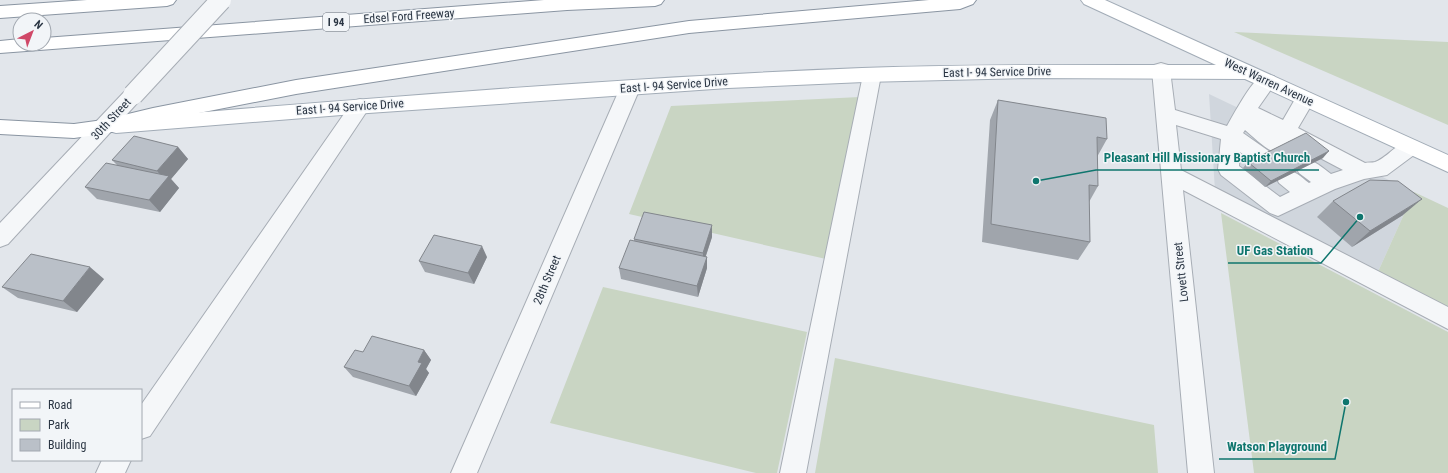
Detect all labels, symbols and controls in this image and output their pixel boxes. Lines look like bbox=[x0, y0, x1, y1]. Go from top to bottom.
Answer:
street label: Edsel Ford Freeway bbox=[363, 6, 455, 26]
north arrow bbox=[12, 12, 52, 52]
road number: I 94 bbox=[323, 13, 349, 31]
text: N bbox=[31, 18, 45, 32]
street label: West Warren Avenue bbox=[1222, 55, 1316, 109]
street label: East I- 94 Service Drive bbox=[943, 64, 1052, 80]
street label: East I- 94 Service Drive bbox=[620, 74, 729, 96]
street label: 30th Street bbox=[88, 95, 134, 143]
street label: East I- 94 Service Drive bbox=[296, 96, 405, 118]
callout: Pleasant Hill Missionary Baptist Church bbox=[1096, 145, 1319, 170]
text: Pleasant Hill Missionary Baptist Church bbox=[1104, 150, 1310, 165]
callout: UF Gas Station bbox=[1228, 238, 1321, 263]
street label: Lovett Street bbox=[1171, 241, 1191, 303]
text: UF Gas Station bbox=[1237, 243, 1313, 258]
street label: 28th Street bbox=[530, 253, 564, 307]
legend bbox=[12, 389, 142, 461]
text: Road bbox=[48, 398, 72, 412]
text: Park bbox=[48, 418, 70, 432]
callout: Watson Playground bbox=[1219, 434, 1335, 459]
text: Building bbox=[48, 438, 86, 452]
text: Watson Playground bbox=[1227, 439, 1327, 454]

